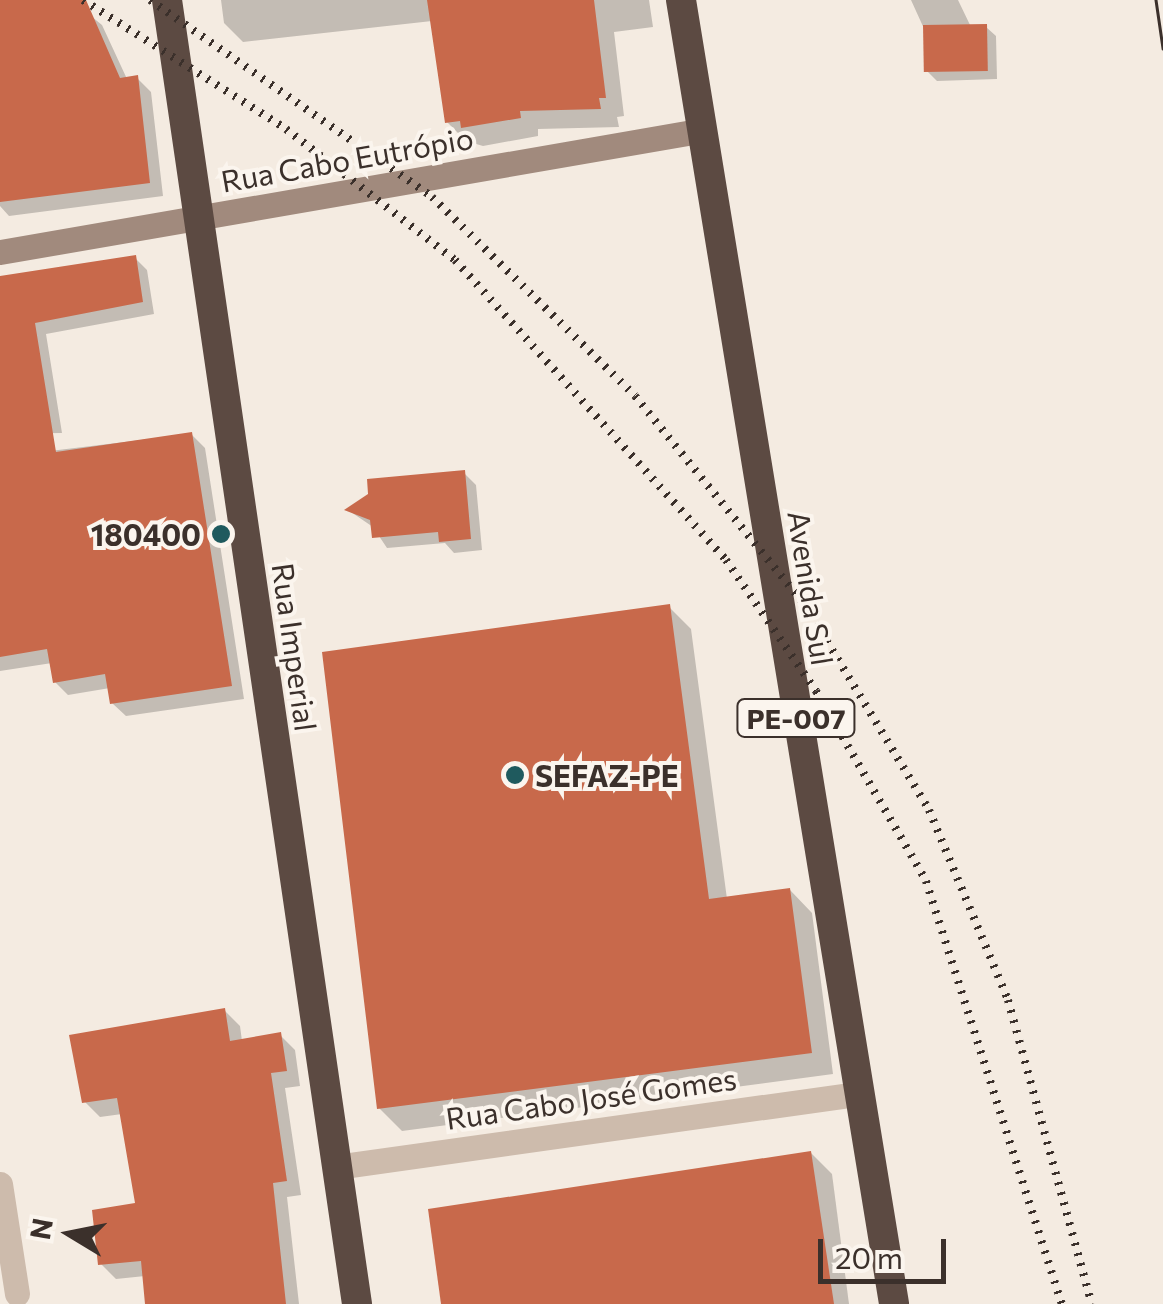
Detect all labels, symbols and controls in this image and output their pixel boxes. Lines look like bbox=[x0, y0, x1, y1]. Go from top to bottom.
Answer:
street label: Rua Cabo Eutrópio bbox=[218, 119, 476, 199]
street label: Avenida Sul bbox=[781, 508, 841, 668]
place label: 180400 bbox=[91, 516, 201, 552]
marker: 180400 bbox=[210, 523, 232, 545]
street label: Rua Imperial bbox=[265, 561, 325, 733]
road number: PE-007 bbox=[736, 695, 856, 741]
place label: SEFAZ-PE bbox=[535, 757, 679, 793]
marker: SEFAZ-PE bbox=[504, 764, 526, 786]
street label: Rua Cabo José Gomes bbox=[443, 1060, 739, 1136]
north arrow bbox=[20, 1184, 120, 1284]
text: N bbox=[22, 1215, 59, 1242]
scale bar bbox=[823, 1219, 950, 1281]
text: 20 m bbox=[835, 1238, 903, 1275]

